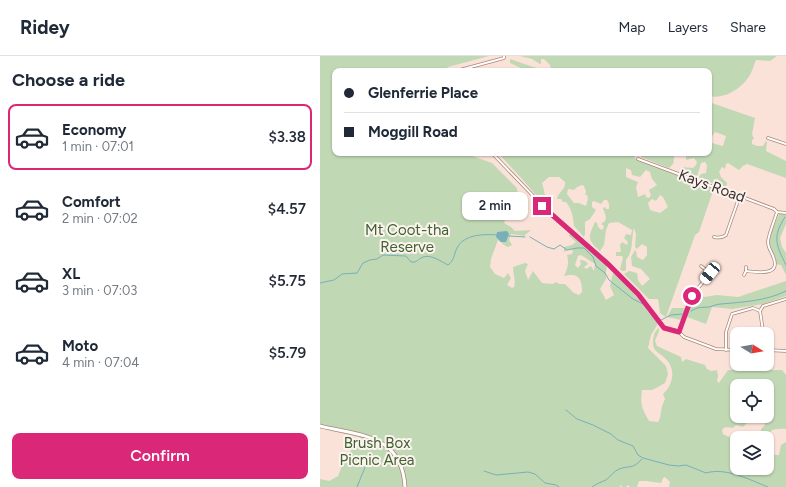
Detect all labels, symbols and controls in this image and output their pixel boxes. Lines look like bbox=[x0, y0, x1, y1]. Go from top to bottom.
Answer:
text: Ridey bbox=[20, 16, 70, 39]
text: Map bbox=[618, 19, 646, 36]
text: Layers bbox=[668, 19, 708, 36]
text: Share bbox=[730, 19, 766, 36]
text: Choose a ride bbox=[12, 69, 125, 91]
text: Glenferrie Place bbox=[368, 84, 478, 102]
icon: car bbox=[14, 119, 50, 155]
text: Economy bbox=[62, 121, 127, 139]
text: Moggill Road bbox=[368, 123, 458, 141]
text: $3.38 bbox=[268, 128, 306, 146]
text: 1 min · 07:01 bbox=[62, 139, 134, 154]
street label: Kays Road bbox=[676, 166, 748, 206]
icon: car bbox=[14, 191, 50, 227]
callout: 2 min bbox=[462, 192, 528, 220]
text: Comfort bbox=[62, 193, 121, 211]
route end bbox=[533, 197, 551, 215]
text: 2 min bbox=[479, 198, 511, 213]
text: $4.57 bbox=[268, 200, 306, 218]
text: 2 min · 07:02 bbox=[62, 211, 138, 226]
park label: Mt Coot-tha Reserve bbox=[365, 221, 449, 256]
car bbox=[698, 260, 722, 286]
icon: car bbox=[14, 263, 50, 299]
text: XL bbox=[62, 265, 80, 283]
text: $5.75 bbox=[269, 272, 306, 290]
text: 3 min · 07:03 bbox=[62, 283, 137, 298]
route start bbox=[683, 287, 701, 305]
north arrow bbox=[730, 327, 774, 371]
map controls bbox=[730, 327, 774, 475]
icon: car bbox=[14, 335, 50, 371]
text: Moto bbox=[62, 337, 98, 355]
text: $5.79 bbox=[269, 344, 306, 362]
text: 4 min · 07:04 bbox=[62, 355, 139, 370]
button: locate bbox=[730, 379, 774, 423]
button: layers bbox=[730, 431, 774, 475]
button: Confirm bbox=[12, 433, 308, 479]
park label: Brush Box Picnic Area bbox=[339, 434, 415, 469]

